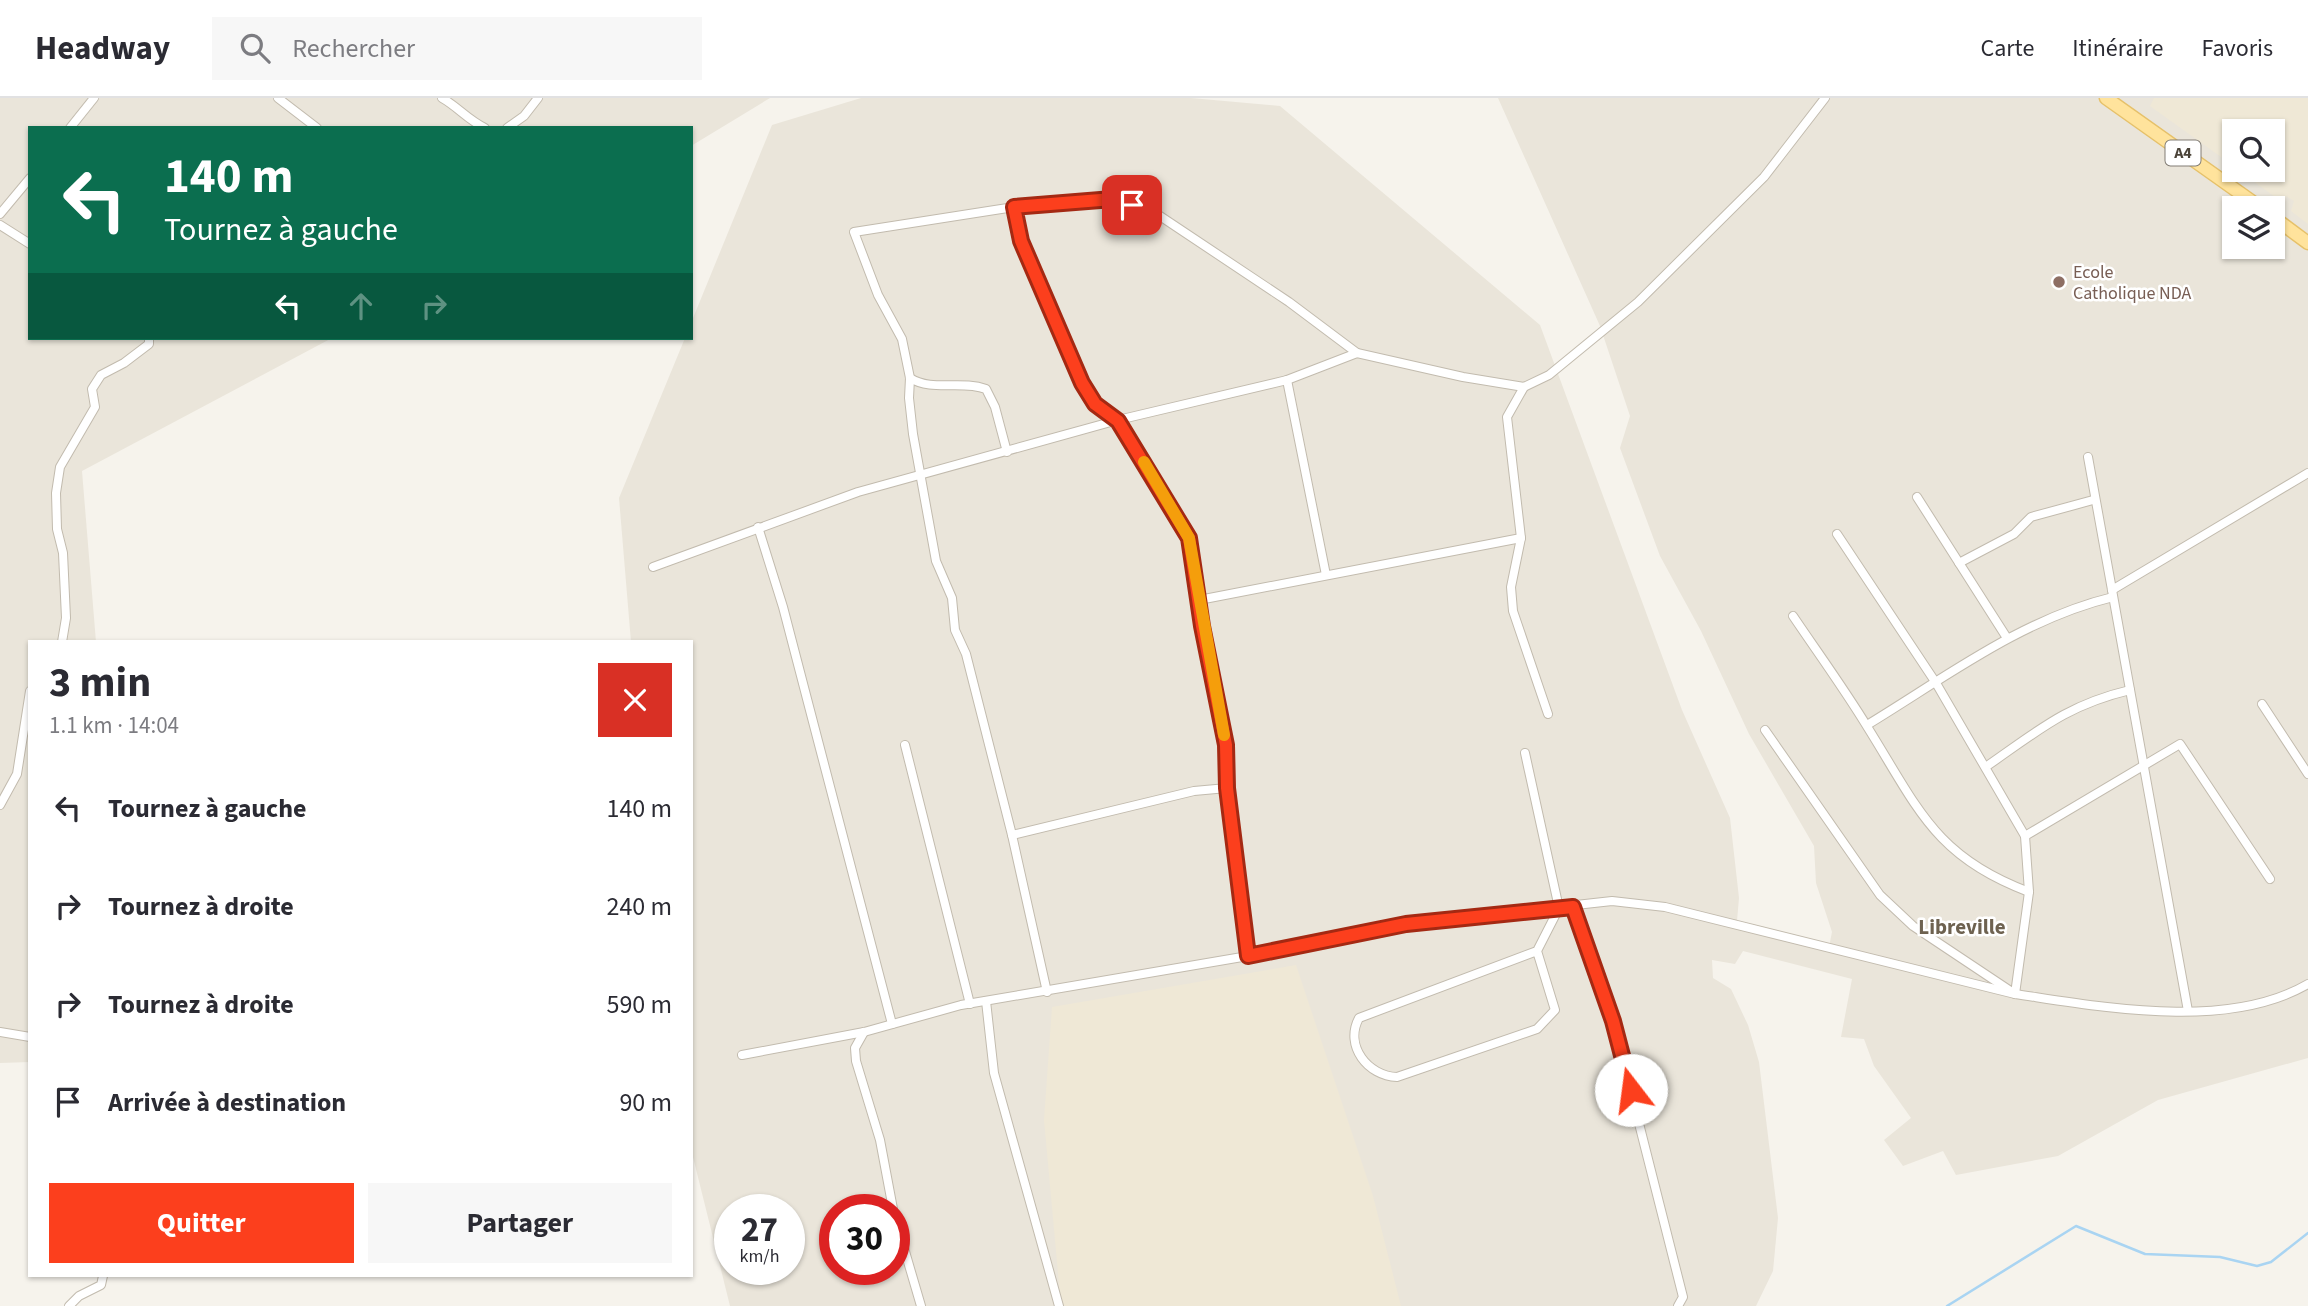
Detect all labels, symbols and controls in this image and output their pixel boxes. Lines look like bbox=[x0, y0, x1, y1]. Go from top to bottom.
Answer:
search box bbox=[212, 17, 702, 80]
text: Headway bbox=[35, 25, 170, 72]
icon: search bbox=[236, 29, 274, 67]
text: Rechercher bbox=[292, 30, 415, 67]
text: Carte bbox=[1980, 31, 2034, 66]
text: Itinéraire bbox=[2072, 31, 2163, 66]
text: Favoris bbox=[2201, 31, 2273, 66]
map controls bbox=[2222, 119, 2285, 259]
button: search bbox=[2222, 119, 2285, 182]
road number: A4 bbox=[2166, 140, 2200, 166]
text: 140 m bbox=[164, 142, 293, 212]
icon: left bbox=[49, 154, 140, 245]
pin bbox=[1102, 175, 1162, 235]
icon: arrive bbox=[1113, 186, 1151, 224]
button: layers bbox=[2222, 196, 2285, 259]
text: Tournez à gauche bbox=[164, 207, 398, 253]
place label: Ecole Catholique NDA bbox=[2073, 260, 2192, 306]
marker: Ecole Catholique NDA bbox=[2051, 274, 2067, 290]
icon: left bbox=[269, 287, 307, 325]
icon: ahead bbox=[342, 287, 380, 325]
icon: right bbox=[415, 287, 453, 325]
text: 3 min bbox=[49, 653, 151, 713]
button: close bbox=[598, 663, 672, 737]
text: 1.1 km · 14:04 bbox=[49, 709, 179, 742]
icon: left bbox=[49, 789, 87, 827]
text: Tournez à gauche bbox=[108, 790, 307, 827]
text: 140 m bbox=[606, 790, 672, 827]
icon: right bbox=[49, 887, 87, 925]
text: Tournez à droite bbox=[108, 888, 294, 925]
text: 240 m bbox=[606, 888, 672, 925]
district label: Libreville bbox=[1918, 912, 2006, 942]
icon: right bbox=[49, 985, 87, 1023]
text: Tournez à droite bbox=[108, 986, 294, 1023]
text: 590 m bbox=[606, 986, 672, 1023]
position arrow bbox=[1594, 1053, 1668, 1127]
icon: arrive bbox=[49, 1083, 87, 1121]
text: Arrivée à destination bbox=[108, 1084, 346, 1121]
text: 90 m bbox=[619, 1084, 672, 1121]
button: Quitter bbox=[49, 1183, 354, 1263]
button: Partager bbox=[368, 1183, 672, 1263]
speed limit sign: 30 bbox=[819, 1194, 910, 1285]
text: 27 bbox=[741, 1205, 778, 1255]
text: km/h bbox=[740, 1244, 779, 1269]

